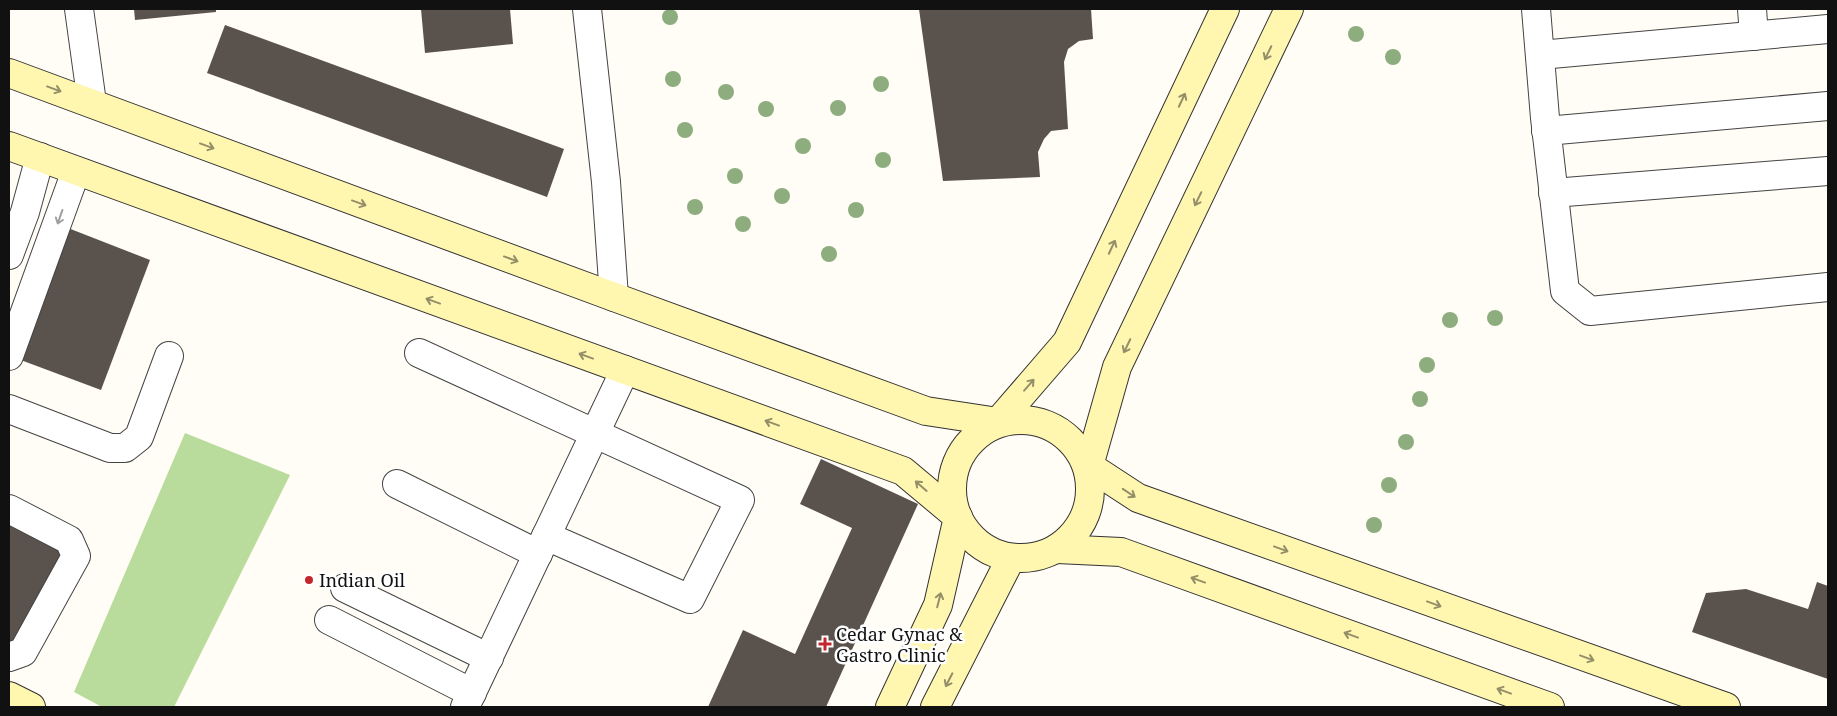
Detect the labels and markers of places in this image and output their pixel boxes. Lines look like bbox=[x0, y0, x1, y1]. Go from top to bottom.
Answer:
place label: Indian Oil bbox=[319, 568, 406, 592]
marker: Indian Oil bbox=[303, 574, 315, 586]
place label: Cedar Gynac & Gastro Clinic bbox=[836, 622, 963, 667]
marker: Cedar Gynac & Gastro Clinic bbox=[818, 637, 832, 651]

